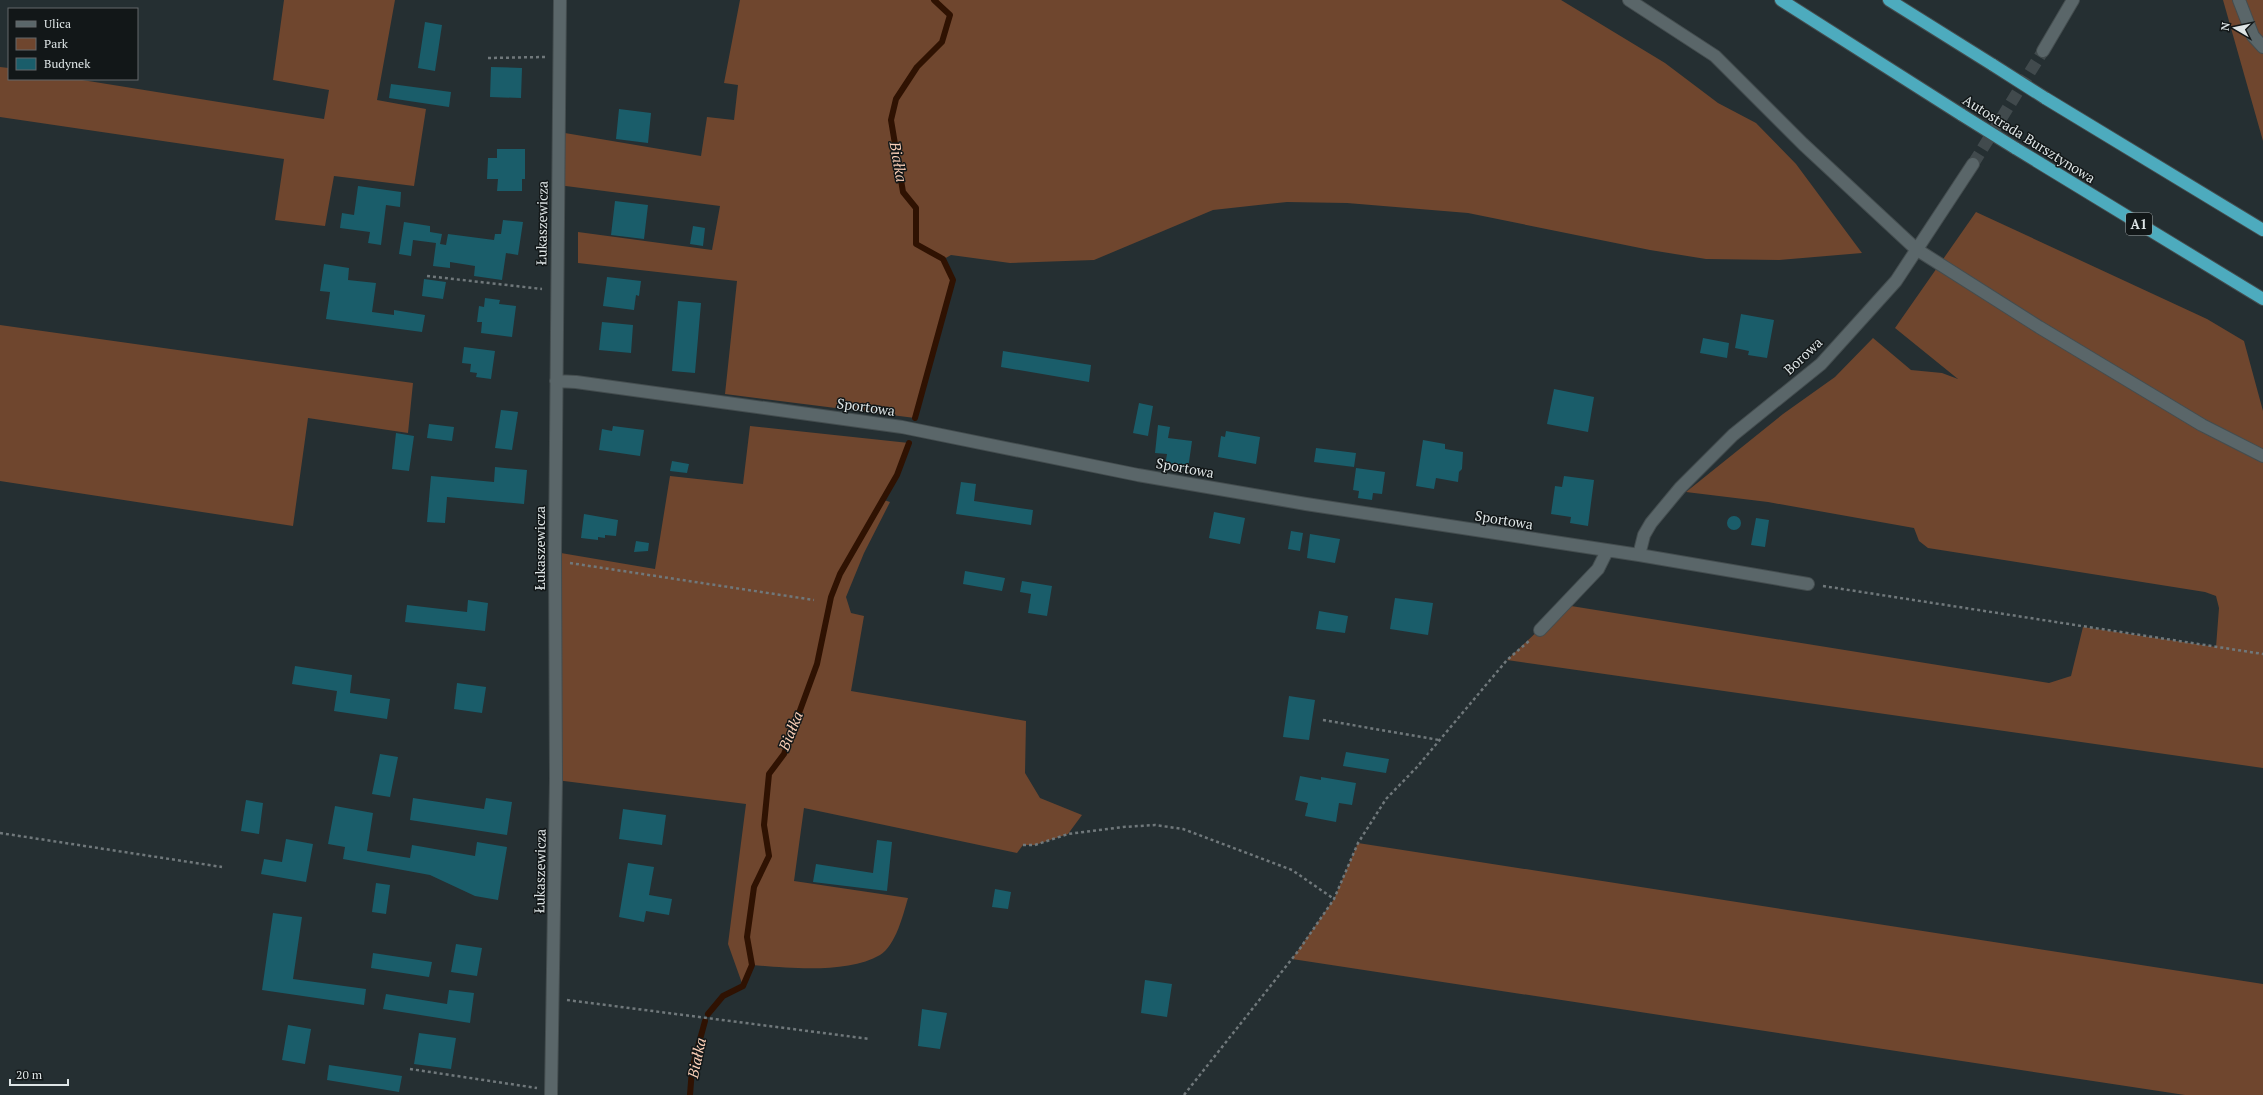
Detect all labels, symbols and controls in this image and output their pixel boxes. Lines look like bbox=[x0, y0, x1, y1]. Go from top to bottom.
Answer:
legend bbox=[8, 8, 138, 80]
north arrow bbox=[2215, 8, 2255, 48]
text: Ulica bbox=[44, 16, 71, 31]
text: N bbox=[2218, 21, 2233, 32]
text: Park bbox=[44, 36, 69, 51]
text: Budynek bbox=[44, 56, 91, 71]
street label: Autostrada Bursztynowa bbox=[1959, 90, 2099, 187]
water label: Białka bbox=[885, 139, 912, 184]
street label: Łukaszewicza bbox=[531, 181, 552, 265]
road number: A1 bbox=[2126, 213, 2152, 235]
street label: Borowa bbox=[1779, 333, 1826, 378]
street label: Sportowa bbox=[836, 393, 896, 420]
street label: Sportowa bbox=[1155, 453, 1216, 482]
street label: Łukaszewicza bbox=[530, 506, 549, 590]
street label: Sportowa bbox=[1474, 506, 1534, 533]
water label: Białka bbox=[773, 708, 807, 754]
street label: Łukaszewicza bbox=[529, 829, 550, 913]
water label: Białka bbox=[682, 1036, 710, 1081]
scale bar bbox=[10, 1061, 68, 1087]
text: 20 m bbox=[16, 1067, 43, 1082]

